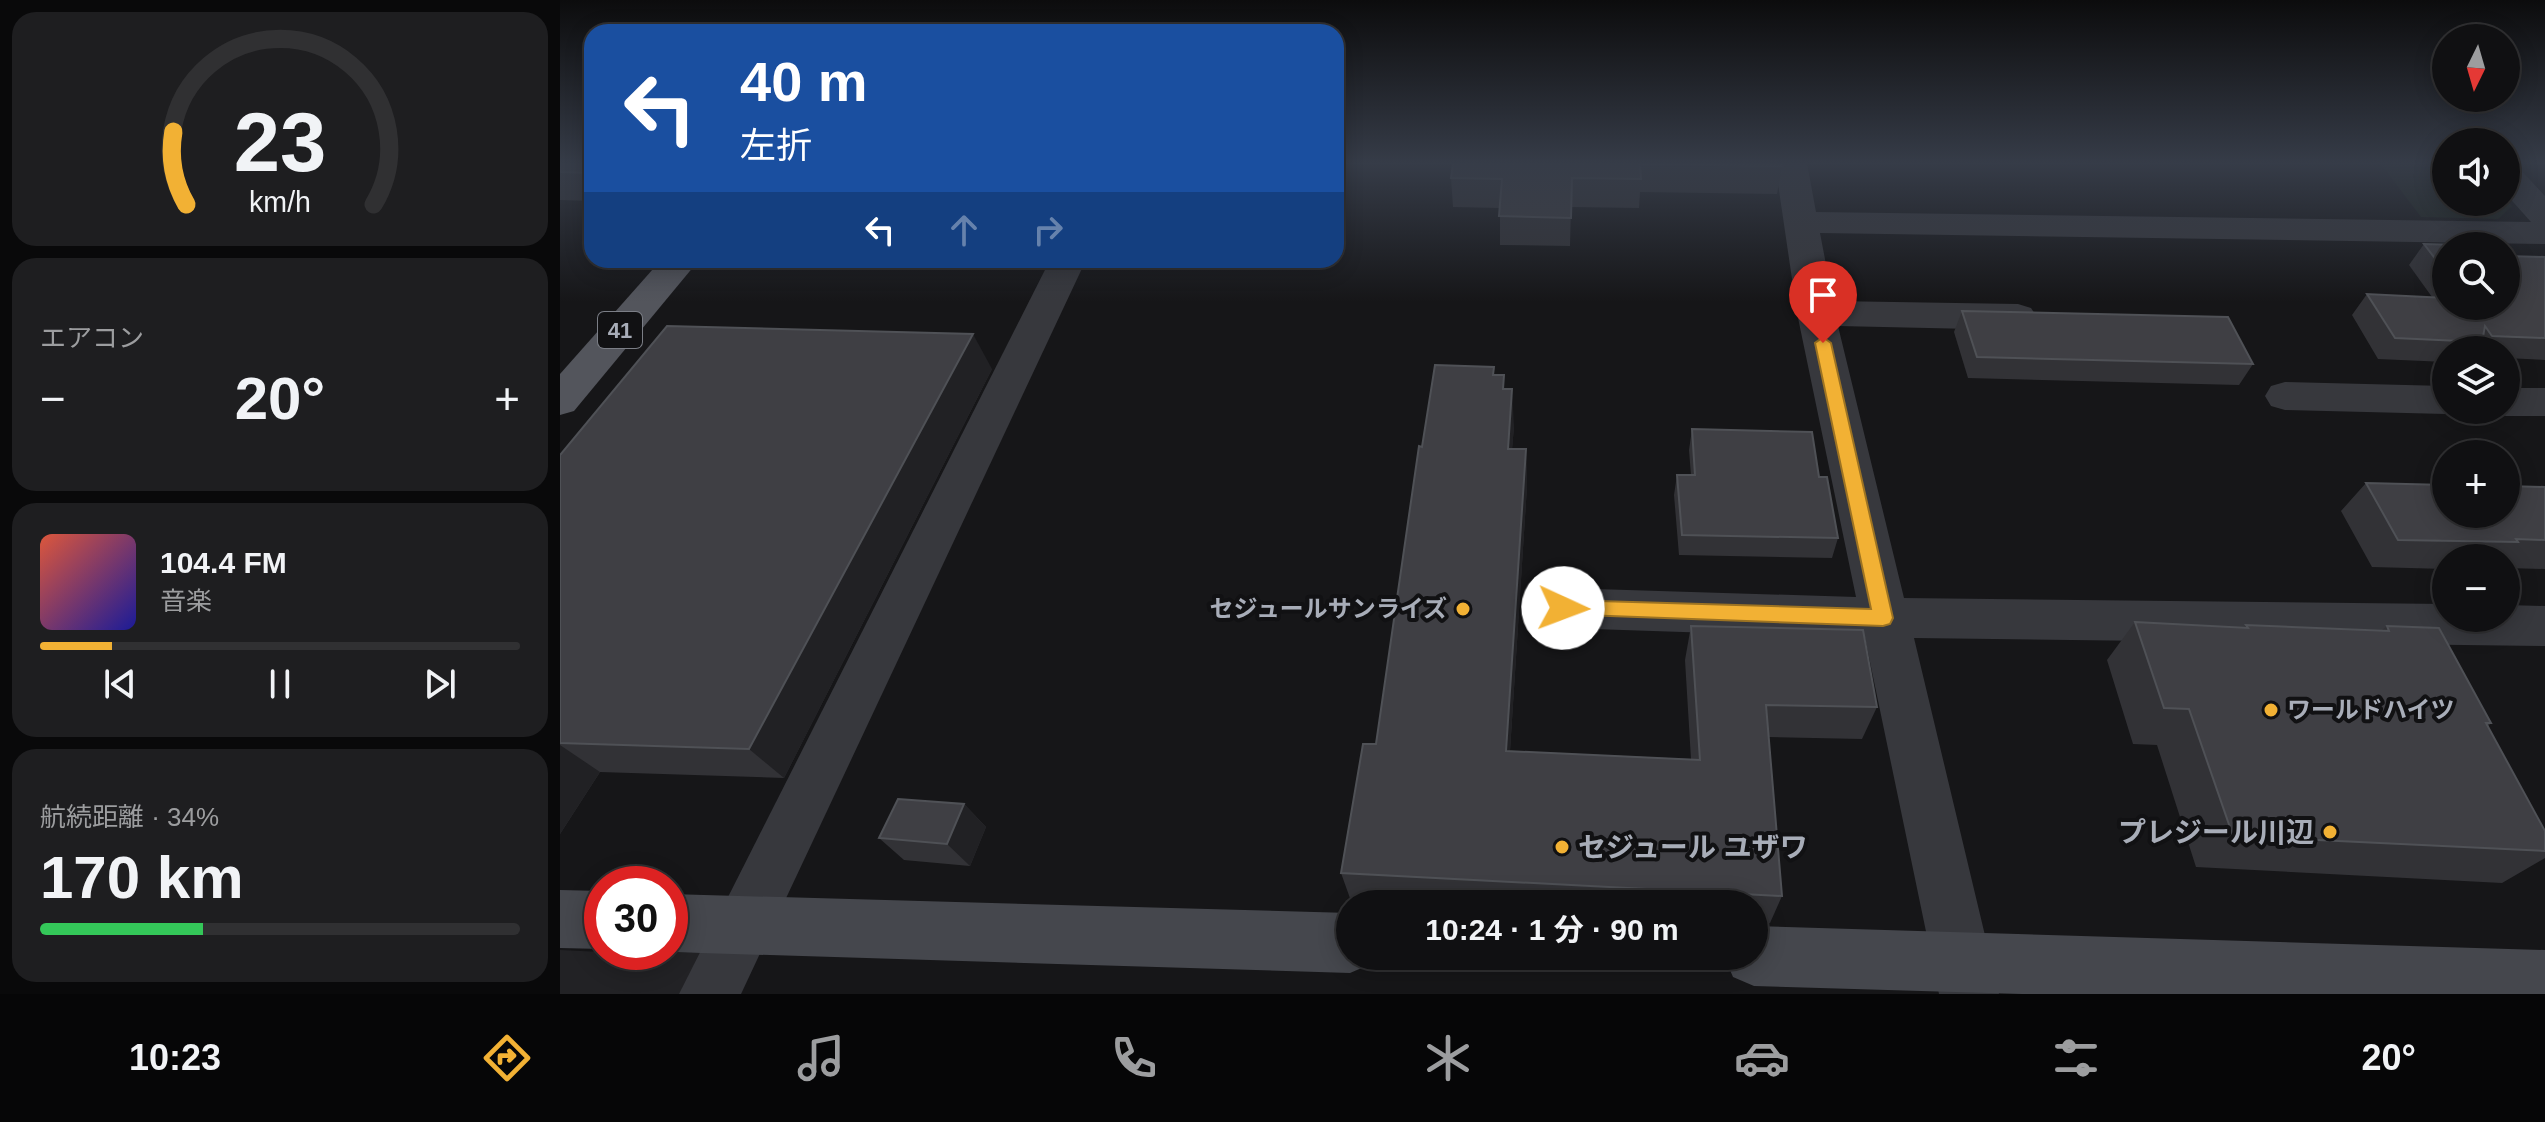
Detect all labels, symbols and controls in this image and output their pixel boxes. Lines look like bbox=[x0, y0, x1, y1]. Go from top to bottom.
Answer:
north arrow bbox=[2432, 24, 2520, 112]
map controls bbox=[2432, 24, 2520, 632]
text: 40 m bbox=[740, 50, 868, 113]
icon: left bbox=[608, 56, 712, 160]
text: 23 bbox=[234, 95, 326, 188]
text: 左折 bbox=[740, 125, 812, 166]
button: sound bbox=[2432, 128, 2520, 216]
text: km/h bbox=[249, 186, 311, 218]
icon: left bbox=[858, 208, 902, 252]
icon: ahead bbox=[942, 208, 986, 252]
icon: right bbox=[1026, 208, 1070, 252]
button: search bbox=[2432, 232, 2520, 320]
pin bbox=[1789, 261, 1857, 343]
icon: arrive bbox=[1801, 273, 1845, 317]
road number: 41 bbox=[598, 312, 642, 348]
text: エアコン bbox=[40, 323, 144, 353]
button: layers bbox=[2432, 336, 2520, 424]
text: 20° bbox=[235, 365, 325, 432]
text: − bbox=[40, 374, 66, 423]
text: + bbox=[494, 374, 520, 423]
button: + bbox=[2432, 440, 2520, 528]
button: − bbox=[2432, 544, 2520, 632]
text: 104.4 FM bbox=[160, 546, 287, 579]
position arrow bbox=[1521, 566, 1605, 650]
text: 音楽 bbox=[160, 586, 212, 616]
place label: セジュールサンライズ bbox=[1209, 595, 1447, 622]
marker: セジュールサンライズ bbox=[1454, 600, 1472, 618]
icon: previous bbox=[98, 662, 142, 706]
icon: pause bbox=[258, 662, 302, 706]
icon: next bbox=[418, 662, 462, 706]
place label: ワールドハイツ bbox=[2287, 696, 2455, 723]
marker: ワールドハイツ bbox=[2262, 701, 2280, 719]
text: 航続距離 · 34% bbox=[40, 802, 219, 832]
place label: プレジール川辺 bbox=[2118, 817, 2314, 848]
marker: プレジール川辺 bbox=[2321, 823, 2339, 841]
place label: セジュール ユザワ bbox=[1578, 832, 1808, 863]
marker: セジュール ユザワ bbox=[1553, 838, 1571, 856]
text: 170 km bbox=[40, 844, 244, 911]
speed limit sign: 30 bbox=[584, 866, 688, 970]
text: 10:24 · 1 分 · 90 m bbox=[1425, 913, 1679, 946]
icon: directions bbox=[479, 1030, 535, 1086]
icon: music bbox=[793, 1030, 849, 1086]
icon: phone bbox=[1106, 1030, 1162, 1086]
icon: climate bbox=[1420, 1030, 1476, 1086]
icon: car bbox=[1734, 1030, 1790, 1086]
icon: filters bbox=[2048, 1030, 2104, 1086]
text: 10:23 bbox=[129, 1037, 221, 1078]
text: 20° bbox=[2362, 1037, 2416, 1078]

